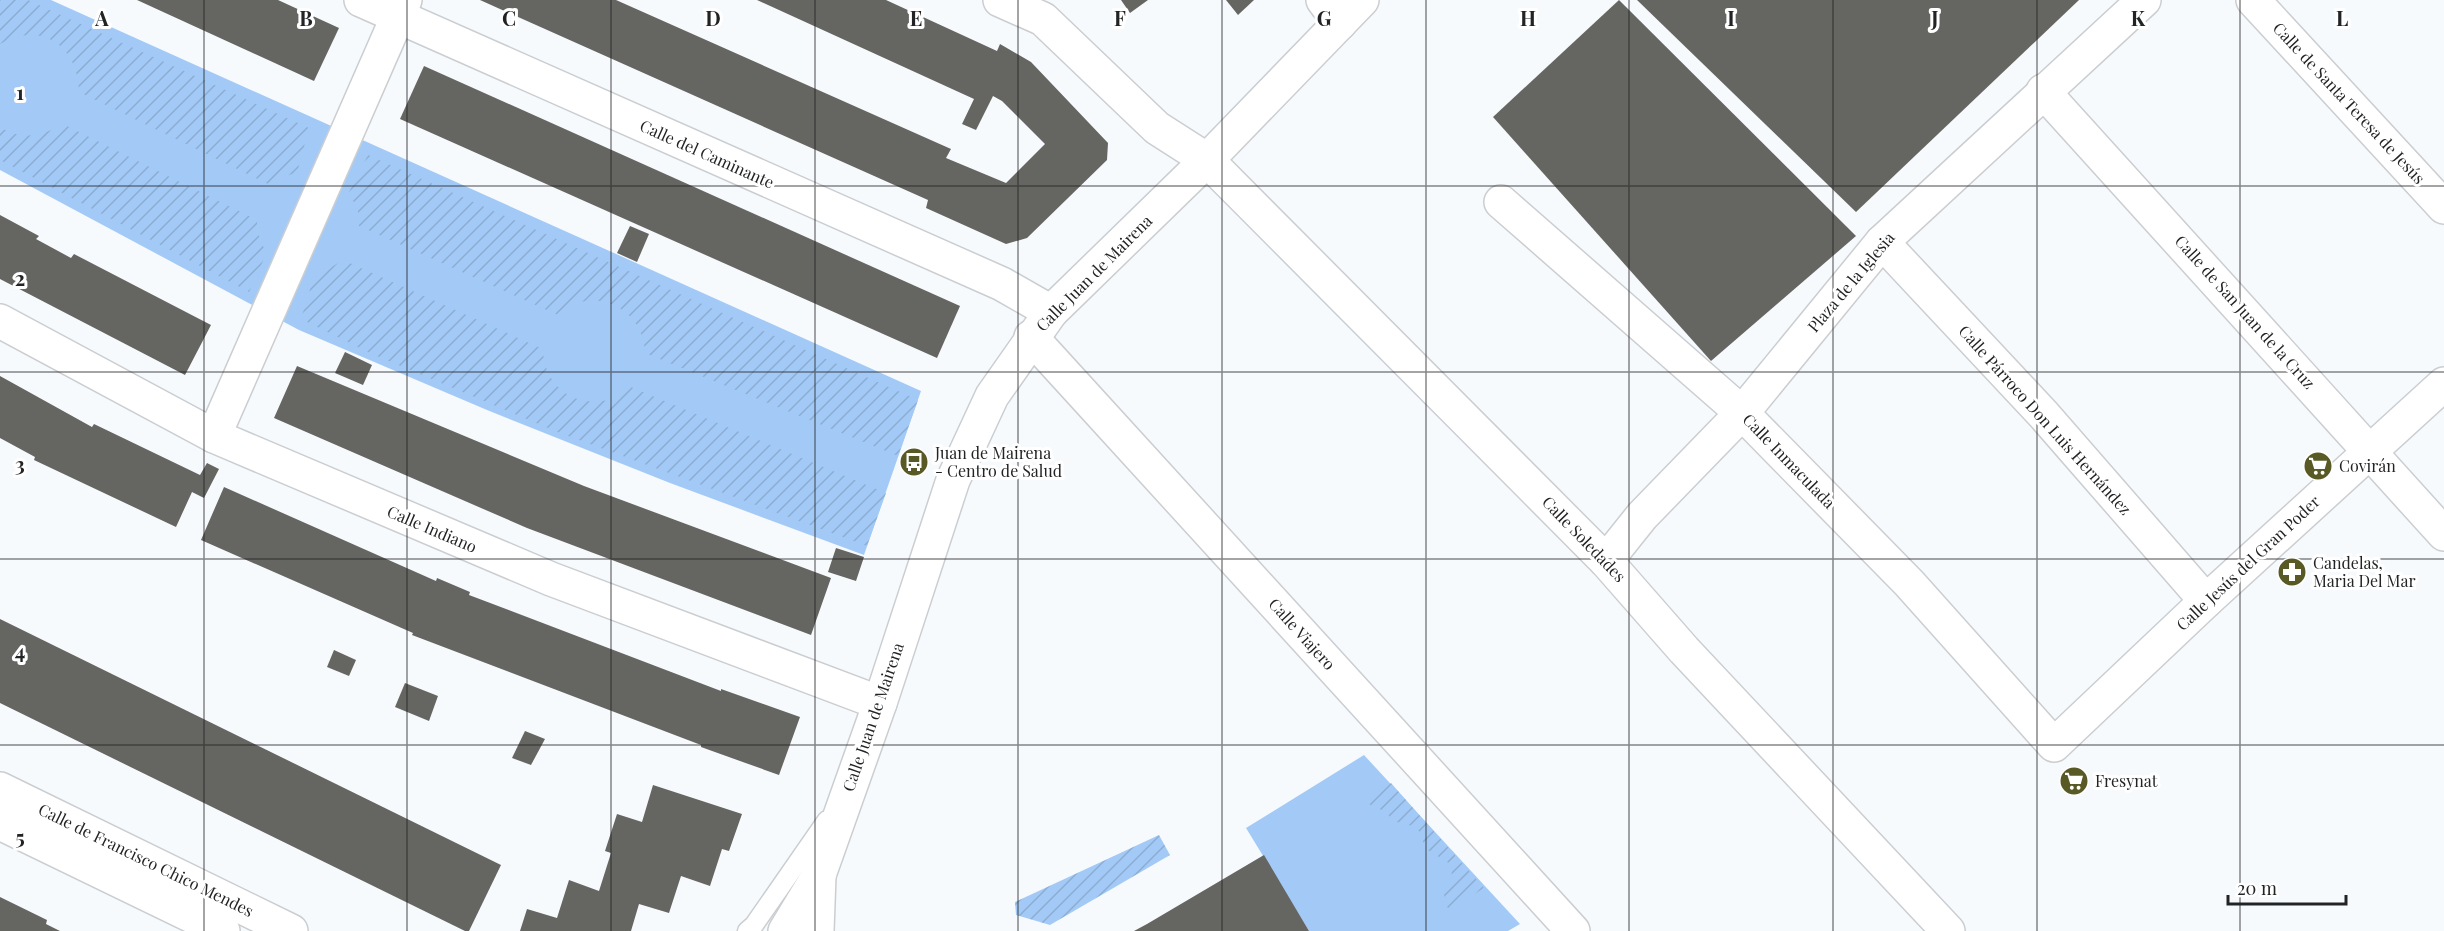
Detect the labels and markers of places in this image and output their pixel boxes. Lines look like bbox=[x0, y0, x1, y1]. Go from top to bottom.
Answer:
place label: Juan de Mairena - Centro de Salud bbox=[934, 442, 1062, 481]
bus stop icon: Juan de Mairena - Centro de Salud bbox=[898, 446, 930, 478]
supermarket icon: Covirán bbox=[2302, 450, 2334, 482]
place label: Covirán bbox=[2339, 455, 2396, 476]
place label: Candelas, Maria Del Mar bbox=[2313, 552, 2416, 591]
pharmacy icon: Candelas, Maria Del Mar bbox=[2276, 556, 2308, 588]
supermarket icon: Fresynat bbox=[2058, 765, 2090, 797]
place label: Fresynat bbox=[2095, 770, 2158, 791]

